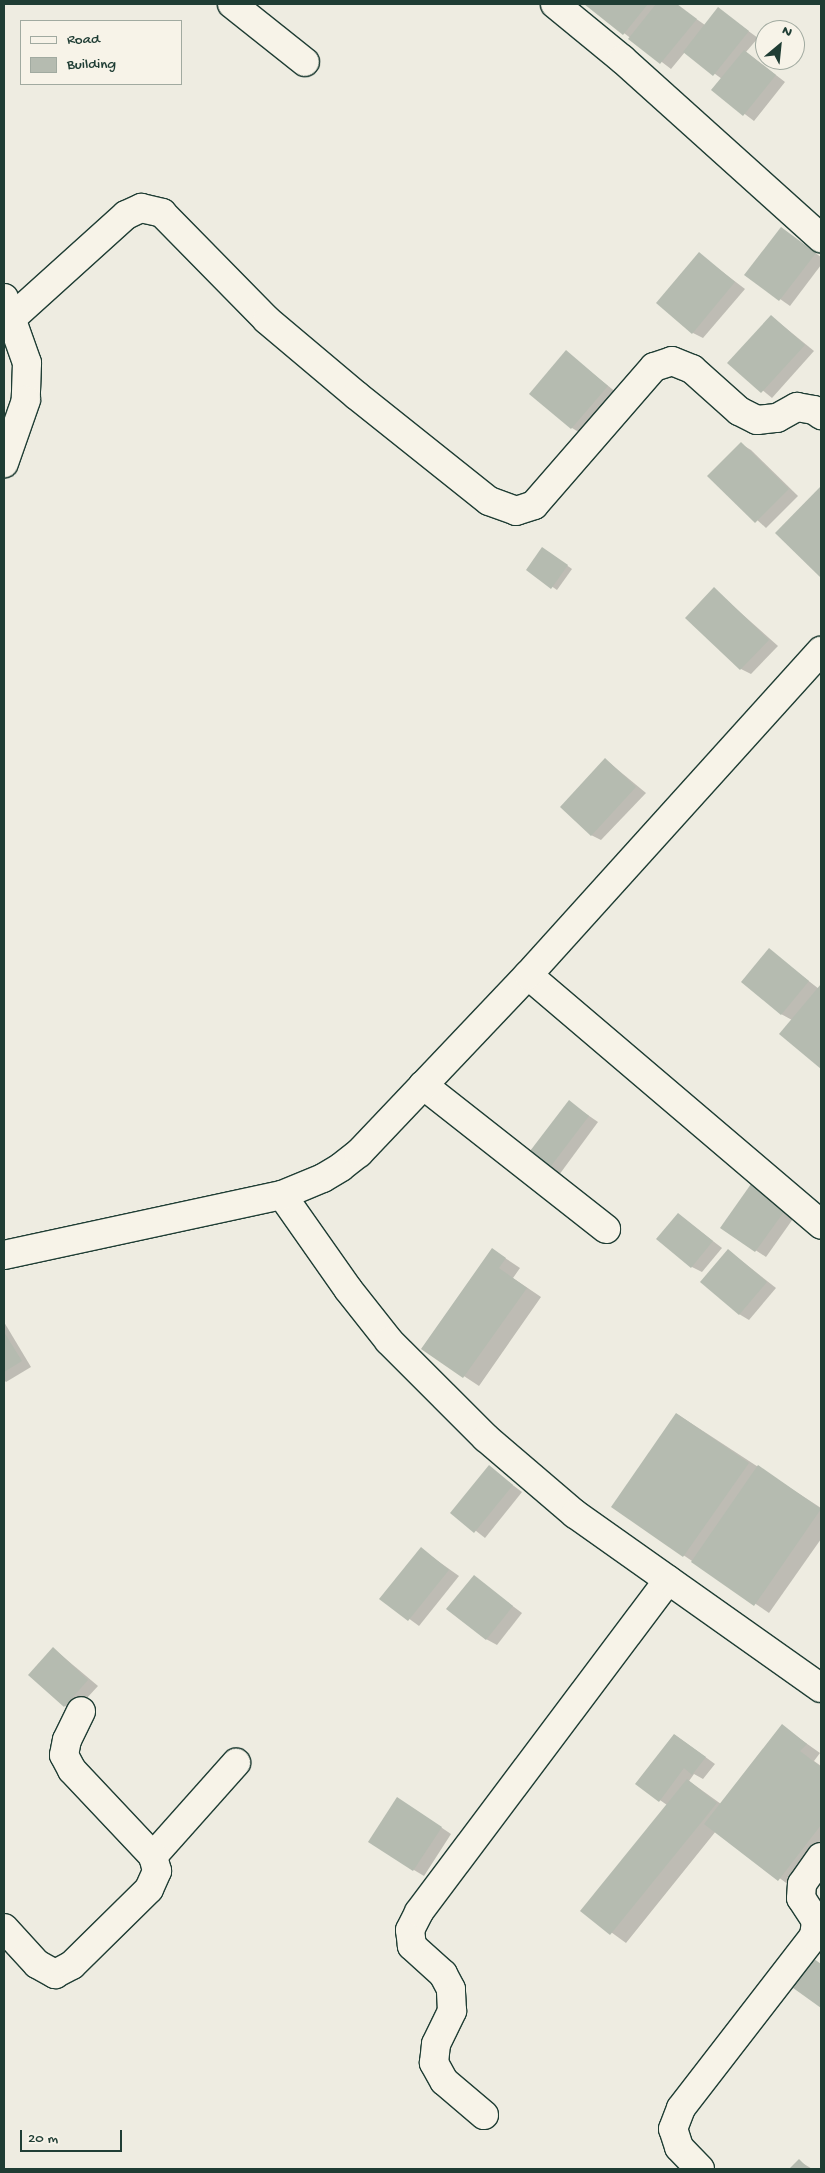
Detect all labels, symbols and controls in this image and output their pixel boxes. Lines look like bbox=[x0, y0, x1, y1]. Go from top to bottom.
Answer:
legend bbox=[20, 20, 182, 85]
north arrow bbox=[755, 20, 805, 70]
text: N bbox=[779, 23, 795, 42]
text: Road bbox=[67, 31, 100, 49]
text: Building bbox=[67, 56, 116, 74]
scale bar bbox=[22, 2120, 125, 2152]
text: 20 m bbox=[28, 2130, 58, 2148]

